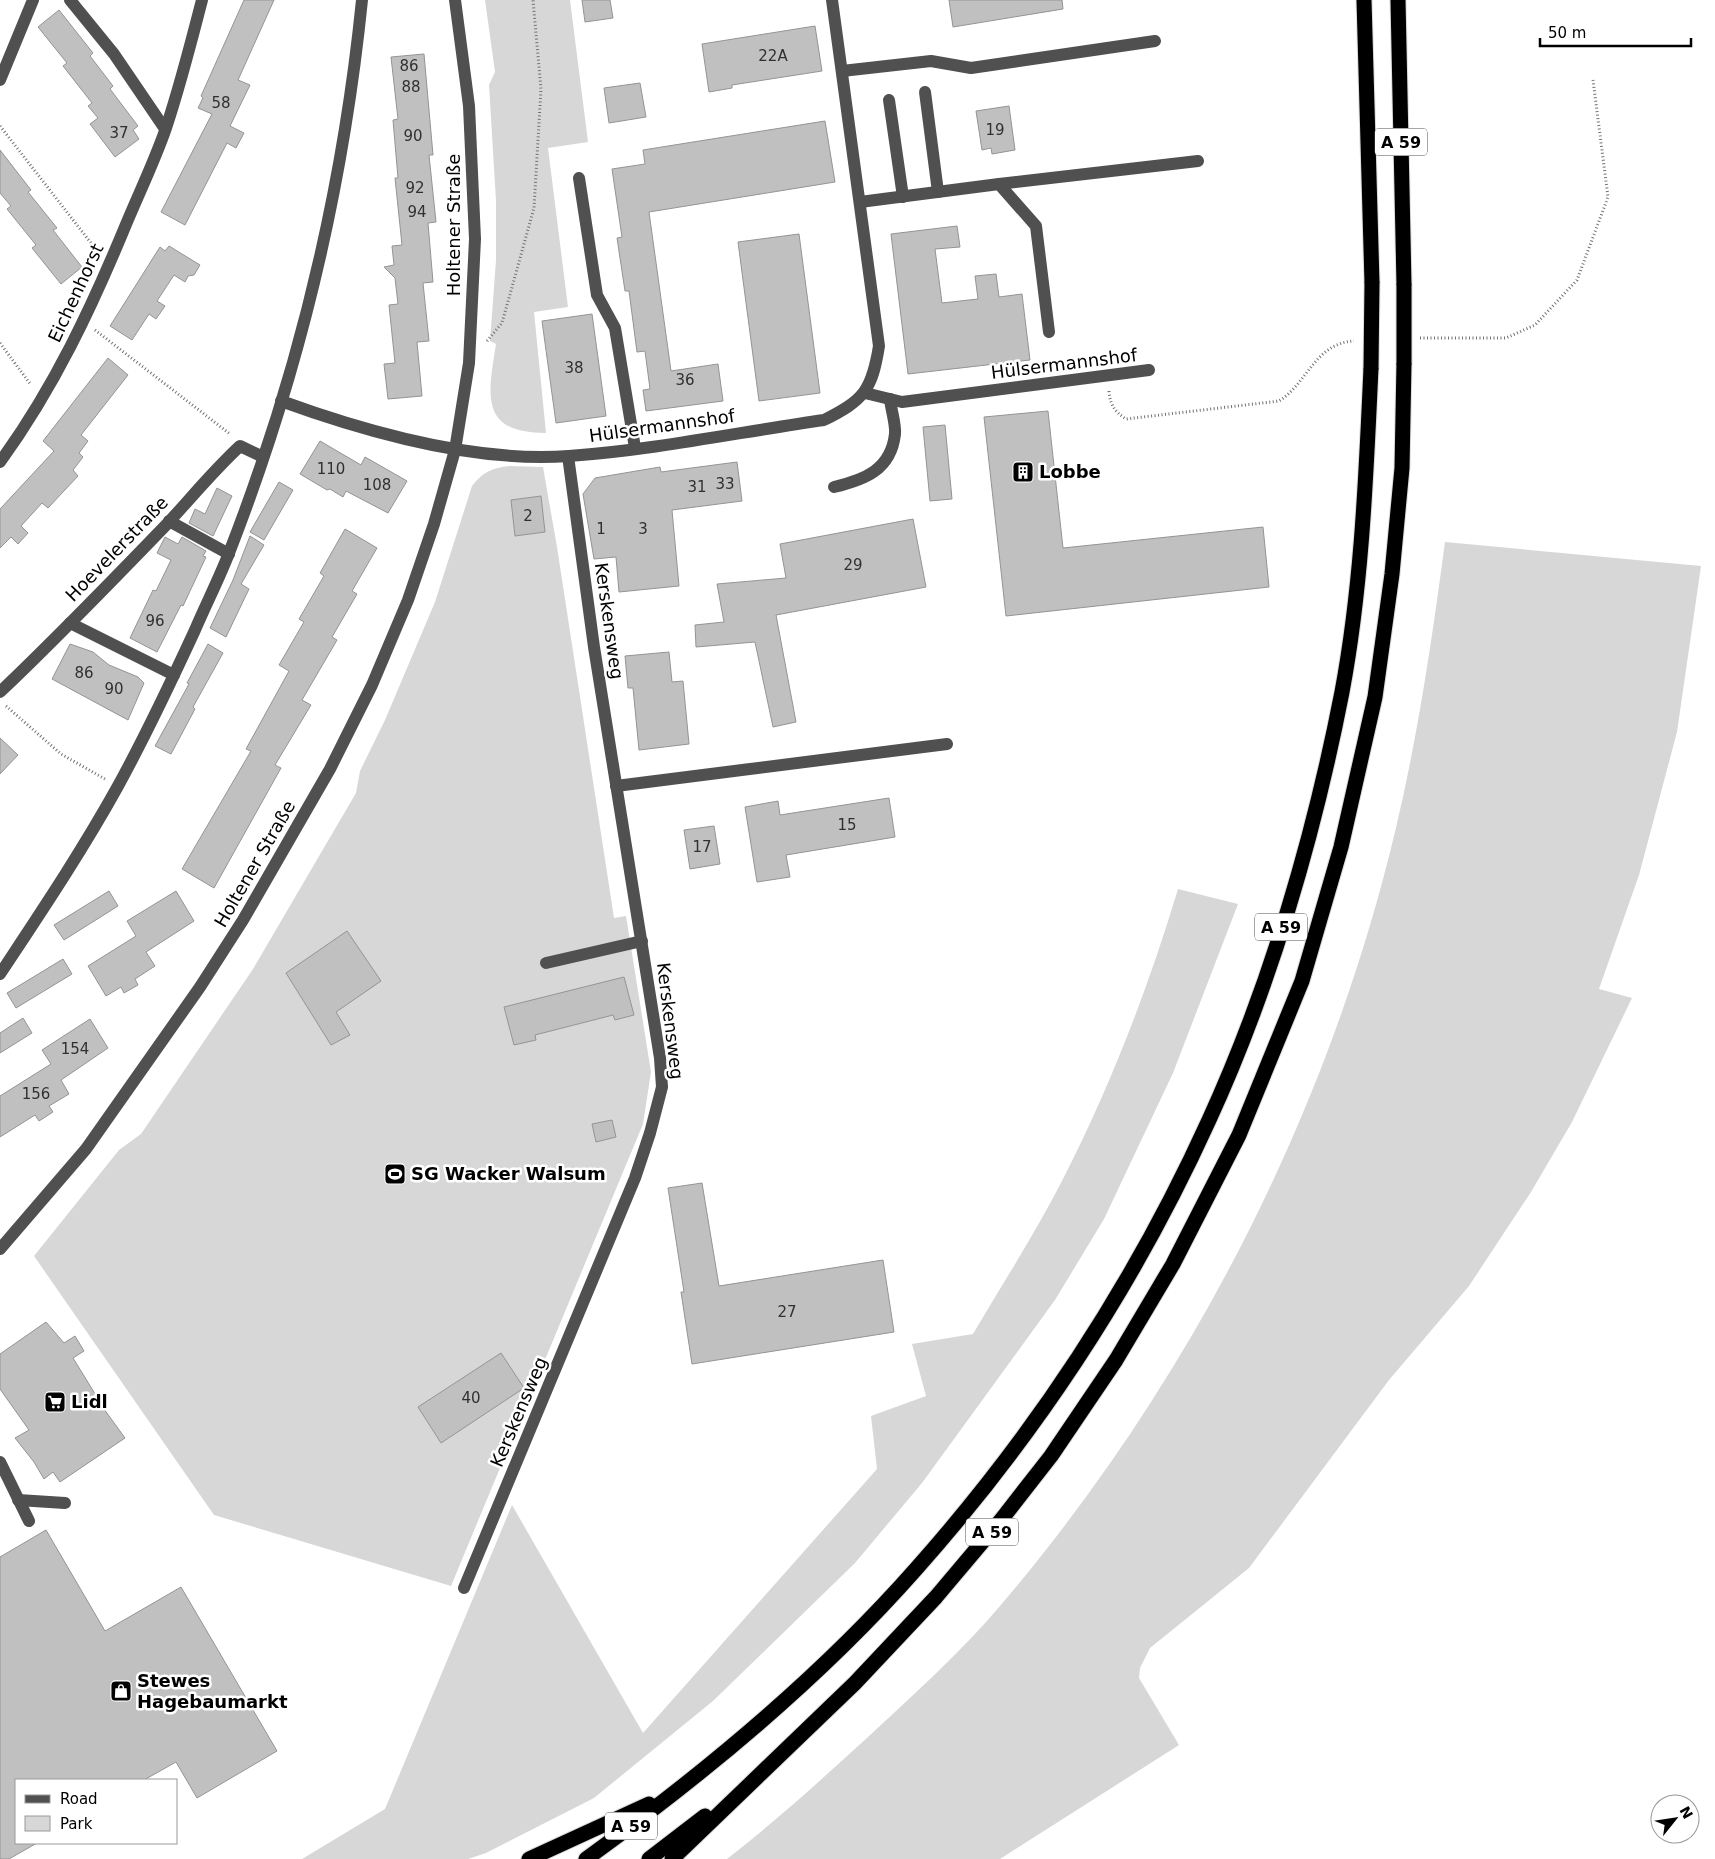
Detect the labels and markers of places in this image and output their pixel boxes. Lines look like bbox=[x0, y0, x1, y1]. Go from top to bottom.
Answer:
building icon: Lobbe bbox=[1011, 460, 1035, 484]
place label: Lobbe bbox=[1039, 461, 1101, 482]
sports icon: SG Wacker Walsum bbox=[383, 1162, 407, 1186]
place label: SG Wacker Walsum bbox=[411, 1163, 606, 1184]
supermarket icon: Lidl bbox=[43, 1390, 67, 1414]
place label: Lidl bbox=[71, 1391, 108, 1412]
place label: Stewes Hagebaumarkt bbox=[137, 1670, 288, 1712]
shop icon: Stewes Hagebaumarkt bbox=[109, 1679, 133, 1703]

